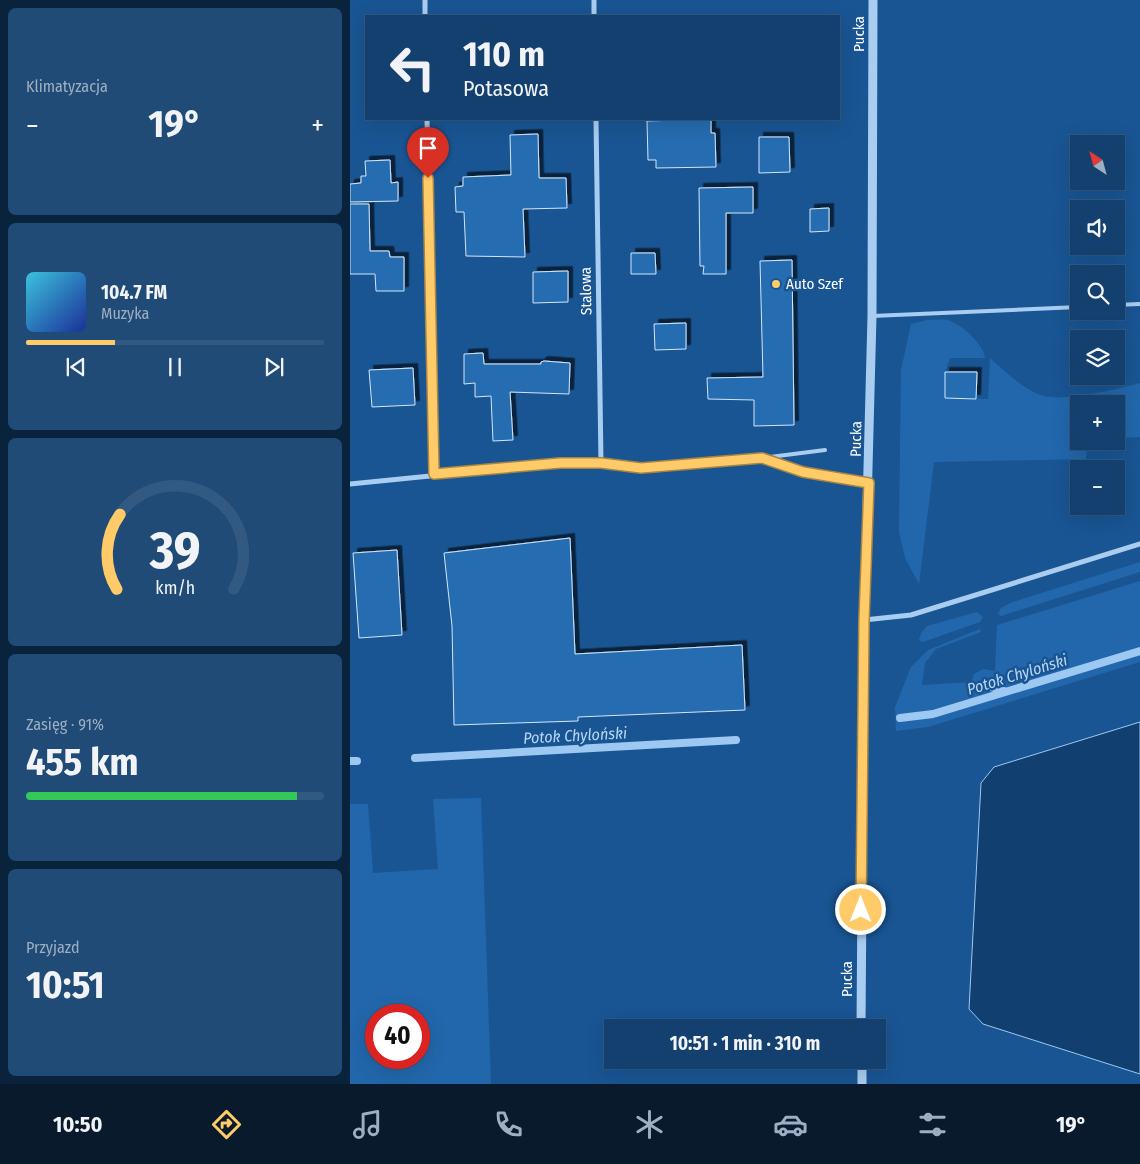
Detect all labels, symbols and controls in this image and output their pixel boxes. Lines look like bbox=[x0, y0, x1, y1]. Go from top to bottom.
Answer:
street label: Pucka bbox=[850, 16, 868, 52]
text: 110 m bbox=[463, 33, 545, 75]
icon: left bbox=[380, 35, 445, 100]
text: Potasowa bbox=[463, 75, 549, 102]
text: Klimatyzacja bbox=[26, 77, 108, 96]
text: 19° bbox=[148, 101, 202, 147]
text: − bbox=[26, 109, 39, 142]
text: + bbox=[311, 109, 324, 142]
pin bbox=[407, 127, 449, 178]
icon: arrive bbox=[414, 134, 442, 162]
north arrow bbox=[1070, 135, 1125, 190]
map controls bbox=[1070, 135, 1125, 515]
button: sound bbox=[1070, 200, 1125, 255]
button: search bbox=[1070, 265, 1125, 320]
street label: Stalowa bbox=[577, 267, 595, 315]
place label: Auto Szef bbox=[786, 275, 844, 293]
marker: Auto Szef bbox=[770, 278, 782, 290]
text: 104.7 FM bbox=[101, 281, 167, 304]
text: Muzyka bbox=[101, 304, 149, 323]
button: layers bbox=[1070, 330, 1125, 385]
icon: previous bbox=[62, 353, 90, 381]
icon: pause bbox=[161, 353, 189, 381]
icon: next bbox=[260, 353, 288, 381]
button: + bbox=[1070, 395, 1125, 450]
street label: Pucka bbox=[847, 421, 865, 457]
button: − bbox=[1070, 460, 1125, 515]
text: 39 bbox=[148, 519, 201, 582]
text: km/h bbox=[155, 577, 195, 599]
water label: Potok Chyloński bbox=[965, 650, 1070, 699]
text: Zasięg · 91% bbox=[26, 715, 104, 734]
water label: Potok Chyloński bbox=[523, 723, 627, 748]
text: 455 km bbox=[26, 739, 139, 785]
position arrow bbox=[834, 883, 886, 935]
text: Przyjazd bbox=[26, 938, 80, 957]
street label: Pucka bbox=[838, 961, 856, 997]
text: 10:51 bbox=[26, 962, 105, 1008]
speed limit sign: 40 bbox=[365, 1004, 430, 1069]
text: 10:51 · 1 min · 310 m bbox=[670, 1032, 820, 1055]
icon: directions bbox=[209, 1107, 244, 1142]
icon: music bbox=[350, 1107, 385, 1142]
icon: phone bbox=[491, 1107, 526, 1142]
icon: climate bbox=[632, 1107, 667, 1142]
icon: car bbox=[773, 1107, 808, 1142]
icon: filters bbox=[915, 1107, 950, 1142]
text: 10:50 bbox=[53, 1111, 102, 1138]
text: 19° bbox=[1056, 1111, 1087, 1138]

